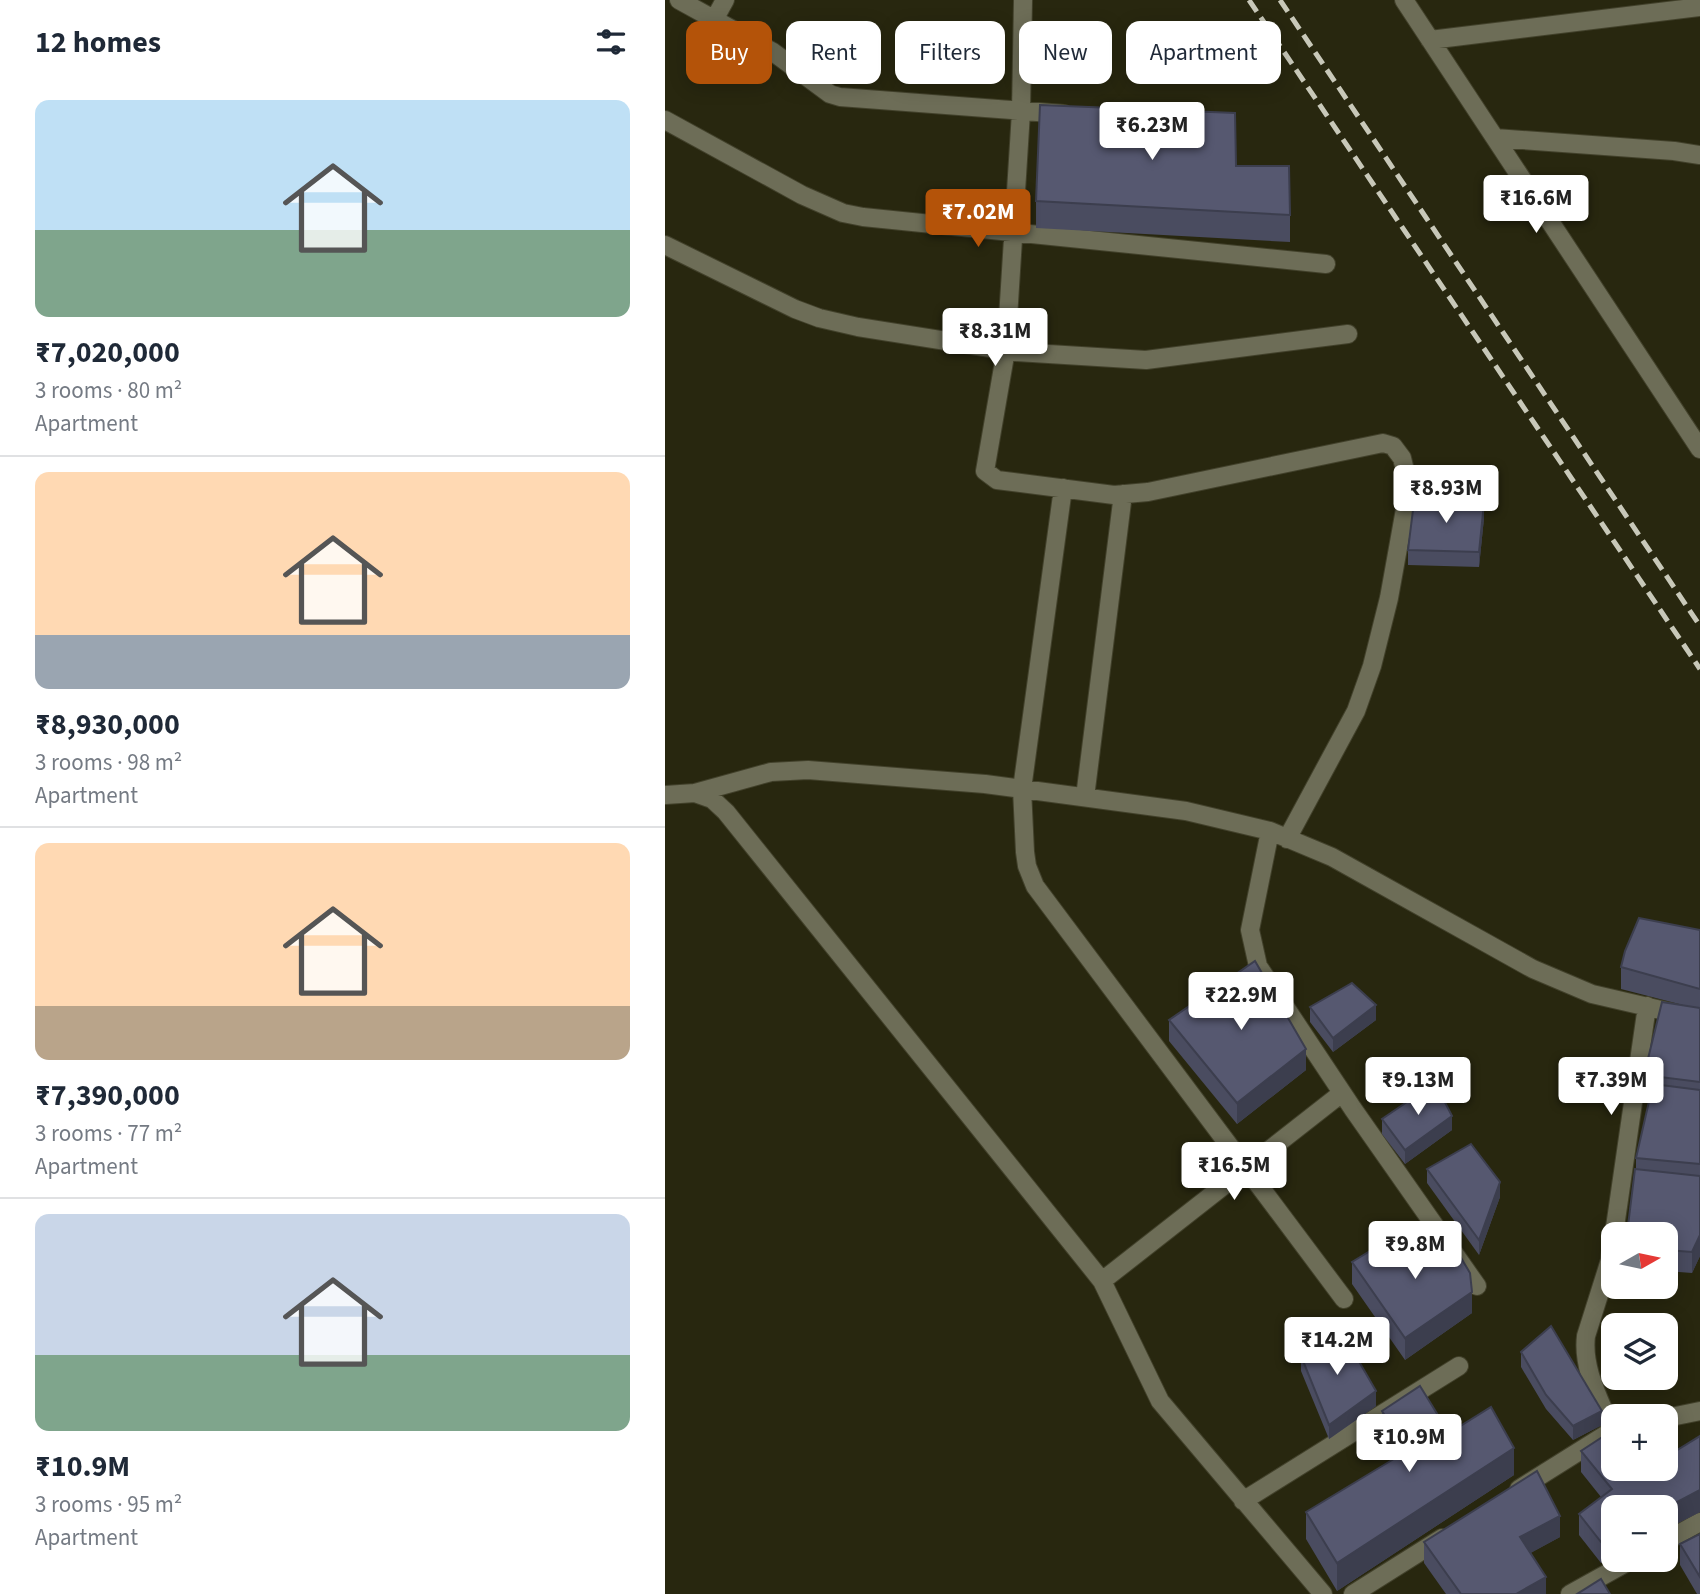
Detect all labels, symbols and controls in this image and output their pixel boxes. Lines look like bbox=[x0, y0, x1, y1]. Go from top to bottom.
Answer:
text: 12 homes bbox=[35, 21, 161, 64]
chip: Buy bbox=[686, 21, 772, 84]
chip: Rent bbox=[786, 21, 881, 84]
chip: Filters bbox=[895, 21, 1005, 84]
chip: New bbox=[1019, 21, 1112, 84]
chip: Apartment bbox=[1126, 21, 1281, 84]
icon: filters bbox=[592, 23, 630, 61]
pin: ₹6.23M bbox=[1095, 102, 1209, 162]
text: ₹6.23M bbox=[1115, 108, 1189, 141]
icon: home bbox=[270, 145, 396, 271]
pin: ₹16.6M bbox=[1479, 176, 1593, 235]
text: ₹16.6M bbox=[1499, 181, 1573, 214]
pin: ₹7.02M bbox=[921, 190, 1035, 249]
text: ₹7.02M bbox=[941, 195, 1015, 228]
pin: ₹8.31M bbox=[938, 308, 1052, 368]
text: ₹8.31M bbox=[958, 314, 1032, 347]
text: ₹7,020,000 bbox=[35, 331, 180, 374]
text: 3 rooms · 80 m² bbox=[35, 374, 182, 407]
text: Apartment bbox=[35, 407, 138, 440]
pin: ₹8.93M bbox=[1389, 466, 1503, 525]
text: ₹8.93M bbox=[1409, 471, 1483, 504]
icon: home bbox=[270, 517, 396, 643]
text: ₹8,930,000 bbox=[35, 703, 180, 746]
text: 3 rooms · 98 m² bbox=[35, 746, 182, 779]
text: Apartment bbox=[35, 779, 138, 812]
icon: home bbox=[270, 888, 396, 1014]
pin: ₹22.9M bbox=[1184, 972, 1298, 1032]
text: ₹22.9M bbox=[1204, 978, 1278, 1011]
pin: ₹9.13M bbox=[1361, 1058, 1475, 1117]
pin: ₹7.39M bbox=[1554, 1058, 1668, 1117]
text: ₹9.13M bbox=[1381, 1063, 1455, 1096]
text: ₹7.39M bbox=[1574, 1063, 1648, 1096]
text: ₹7,390,000 bbox=[35, 1074, 180, 1117]
text: 3 rooms · 77 m² bbox=[35, 1117, 182, 1150]
pin: ₹16.5M bbox=[1177, 1142, 1291, 1202]
text: ₹16.5M bbox=[1197, 1148, 1271, 1181]
text: Apartment bbox=[35, 1150, 138, 1183]
pin: ₹9.8M bbox=[1366, 1222, 1464, 1281]
north arrow bbox=[1601, 1222, 1678, 1298]
map controls bbox=[1601, 1222, 1678, 1572]
text: ₹9.8M bbox=[1385, 1227, 1445, 1260]
icon: home bbox=[270, 1259, 396, 1385]
button: layers bbox=[1601, 1313, 1678, 1390]
pin: ₹14.2M bbox=[1280, 1318, 1394, 1377]
text: ₹14.2M bbox=[1300, 1323, 1374, 1356]
button: + bbox=[1601, 1404, 1678, 1481]
pin: ₹10.9M bbox=[1352, 1414, 1466, 1474]
text: ₹10.9M bbox=[1372, 1420, 1446, 1453]
text: ₹10.9M bbox=[35, 1445, 130, 1488]
text: 3 rooms · 95 m² bbox=[35, 1488, 182, 1521]
button: − bbox=[1601, 1495, 1678, 1572]
text: Apartment bbox=[35, 1521, 138, 1554]

